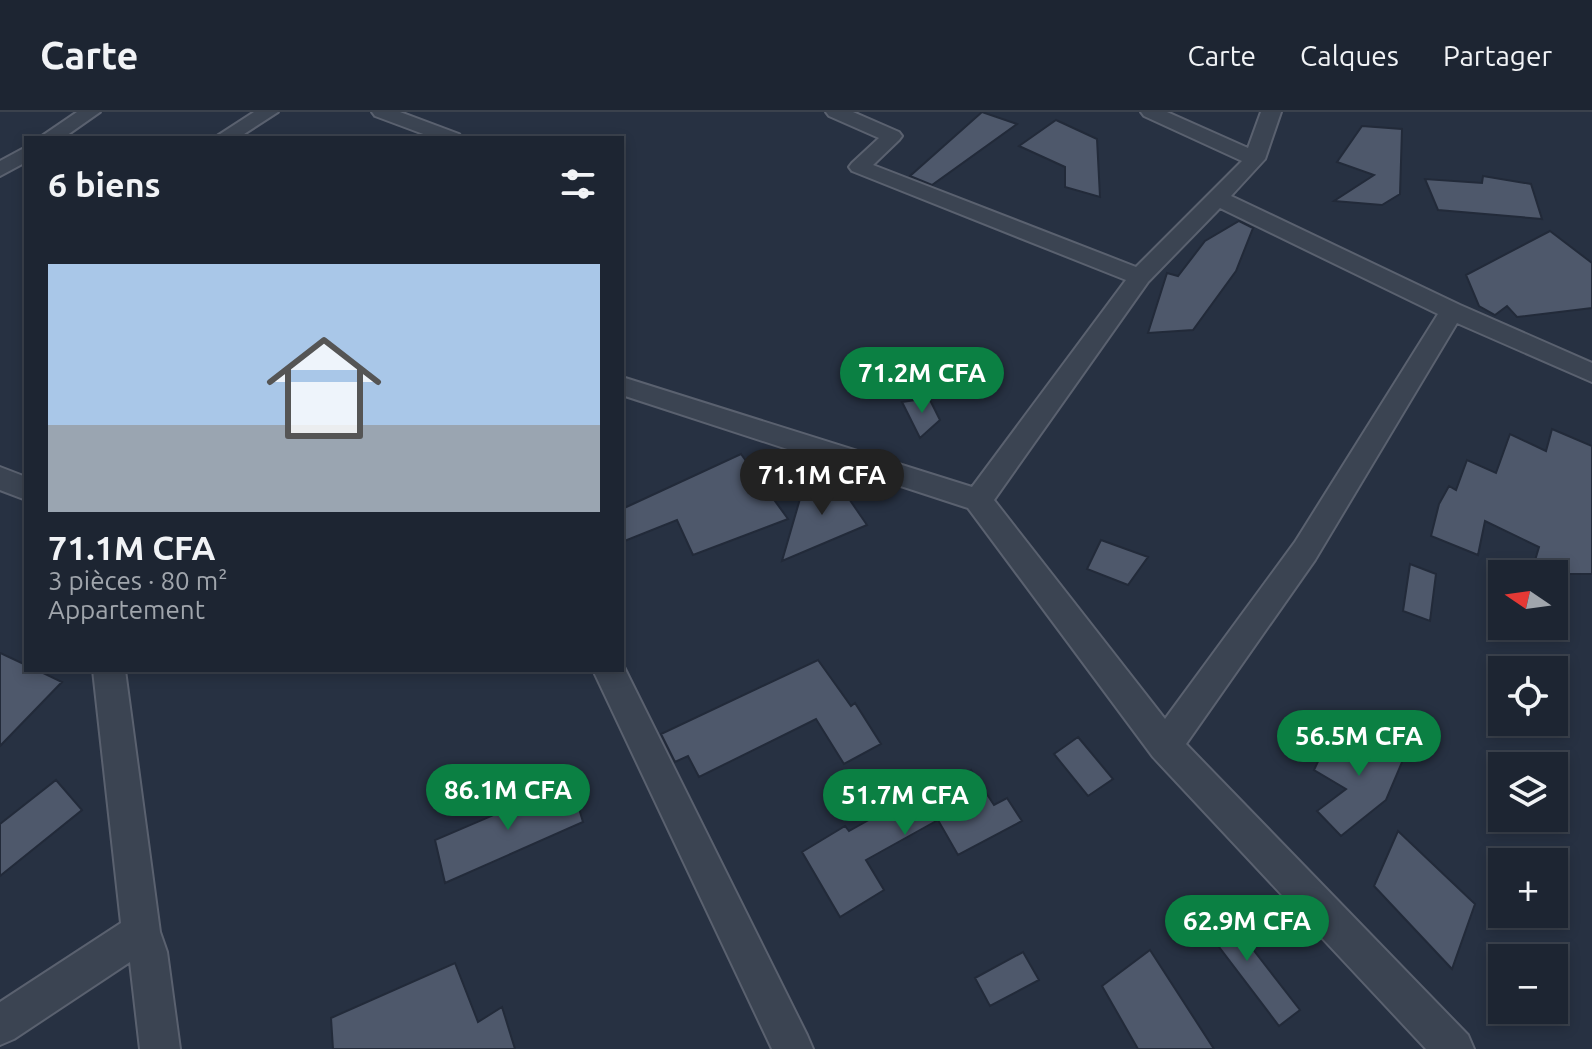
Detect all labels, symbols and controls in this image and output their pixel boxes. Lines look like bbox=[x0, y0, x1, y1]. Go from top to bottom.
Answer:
text: Carte bbox=[40, 34, 139, 76]
text: Carte bbox=[1187, 40, 1256, 71]
text: Calques bbox=[1300, 40, 1399, 71]
text: Partager bbox=[1443, 40, 1552, 71]
icon: filters bbox=[556, 162, 600, 206]
text: 6 biens bbox=[48, 165, 161, 203]
icon: home bbox=[252, 316, 396, 460]
pin: 71.2M CFA bbox=[830, 347, 1014, 415]
text: 71.2M CFA bbox=[858, 358, 986, 387]
pin: 71.1M CFA bbox=[730, 449, 914, 517]
text: 71.1M CFA bbox=[758, 460, 886, 489]
text: 71.1M CFA bbox=[48, 528, 215, 566]
north arrow bbox=[1488, 560, 1568, 640]
map controls bbox=[1488, 560, 1568, 1024]
text: 3 pièces · 80 m² bbox=[48, 566, 228, 595]
text: Appartement bbox=[48, 595, 205, 624]
button: locate bbox=[1488, 656, 1568, 736]
pin: 56.5M CFA bbox=[1267, 710, 1451, 778]
text: 56.5M CFA bbox=[1295, 721, 1423, 750]
button: layers bbox=[1488, 752, 1568, 832]
pin: 86.1M CFA bbox=[416, 764, 600, 832]
pin: 51.7M CFA bbox=[813, 769, 997, 837]
text: 86.1M CFA bbox=[444, 775, 572, 804]
text: 51.7M CFA bbox=[841, 780, 969, 809]
button: + bbox=[1488, 848, 1568, 928]
pin: 62.9M CFA bbox=[1155, 895, 1339, 963]
text: 62.9M CFA bbox=[1183, 906, 1311, 935]
button: − bbox=[1488, 944, 1568, 1024]

